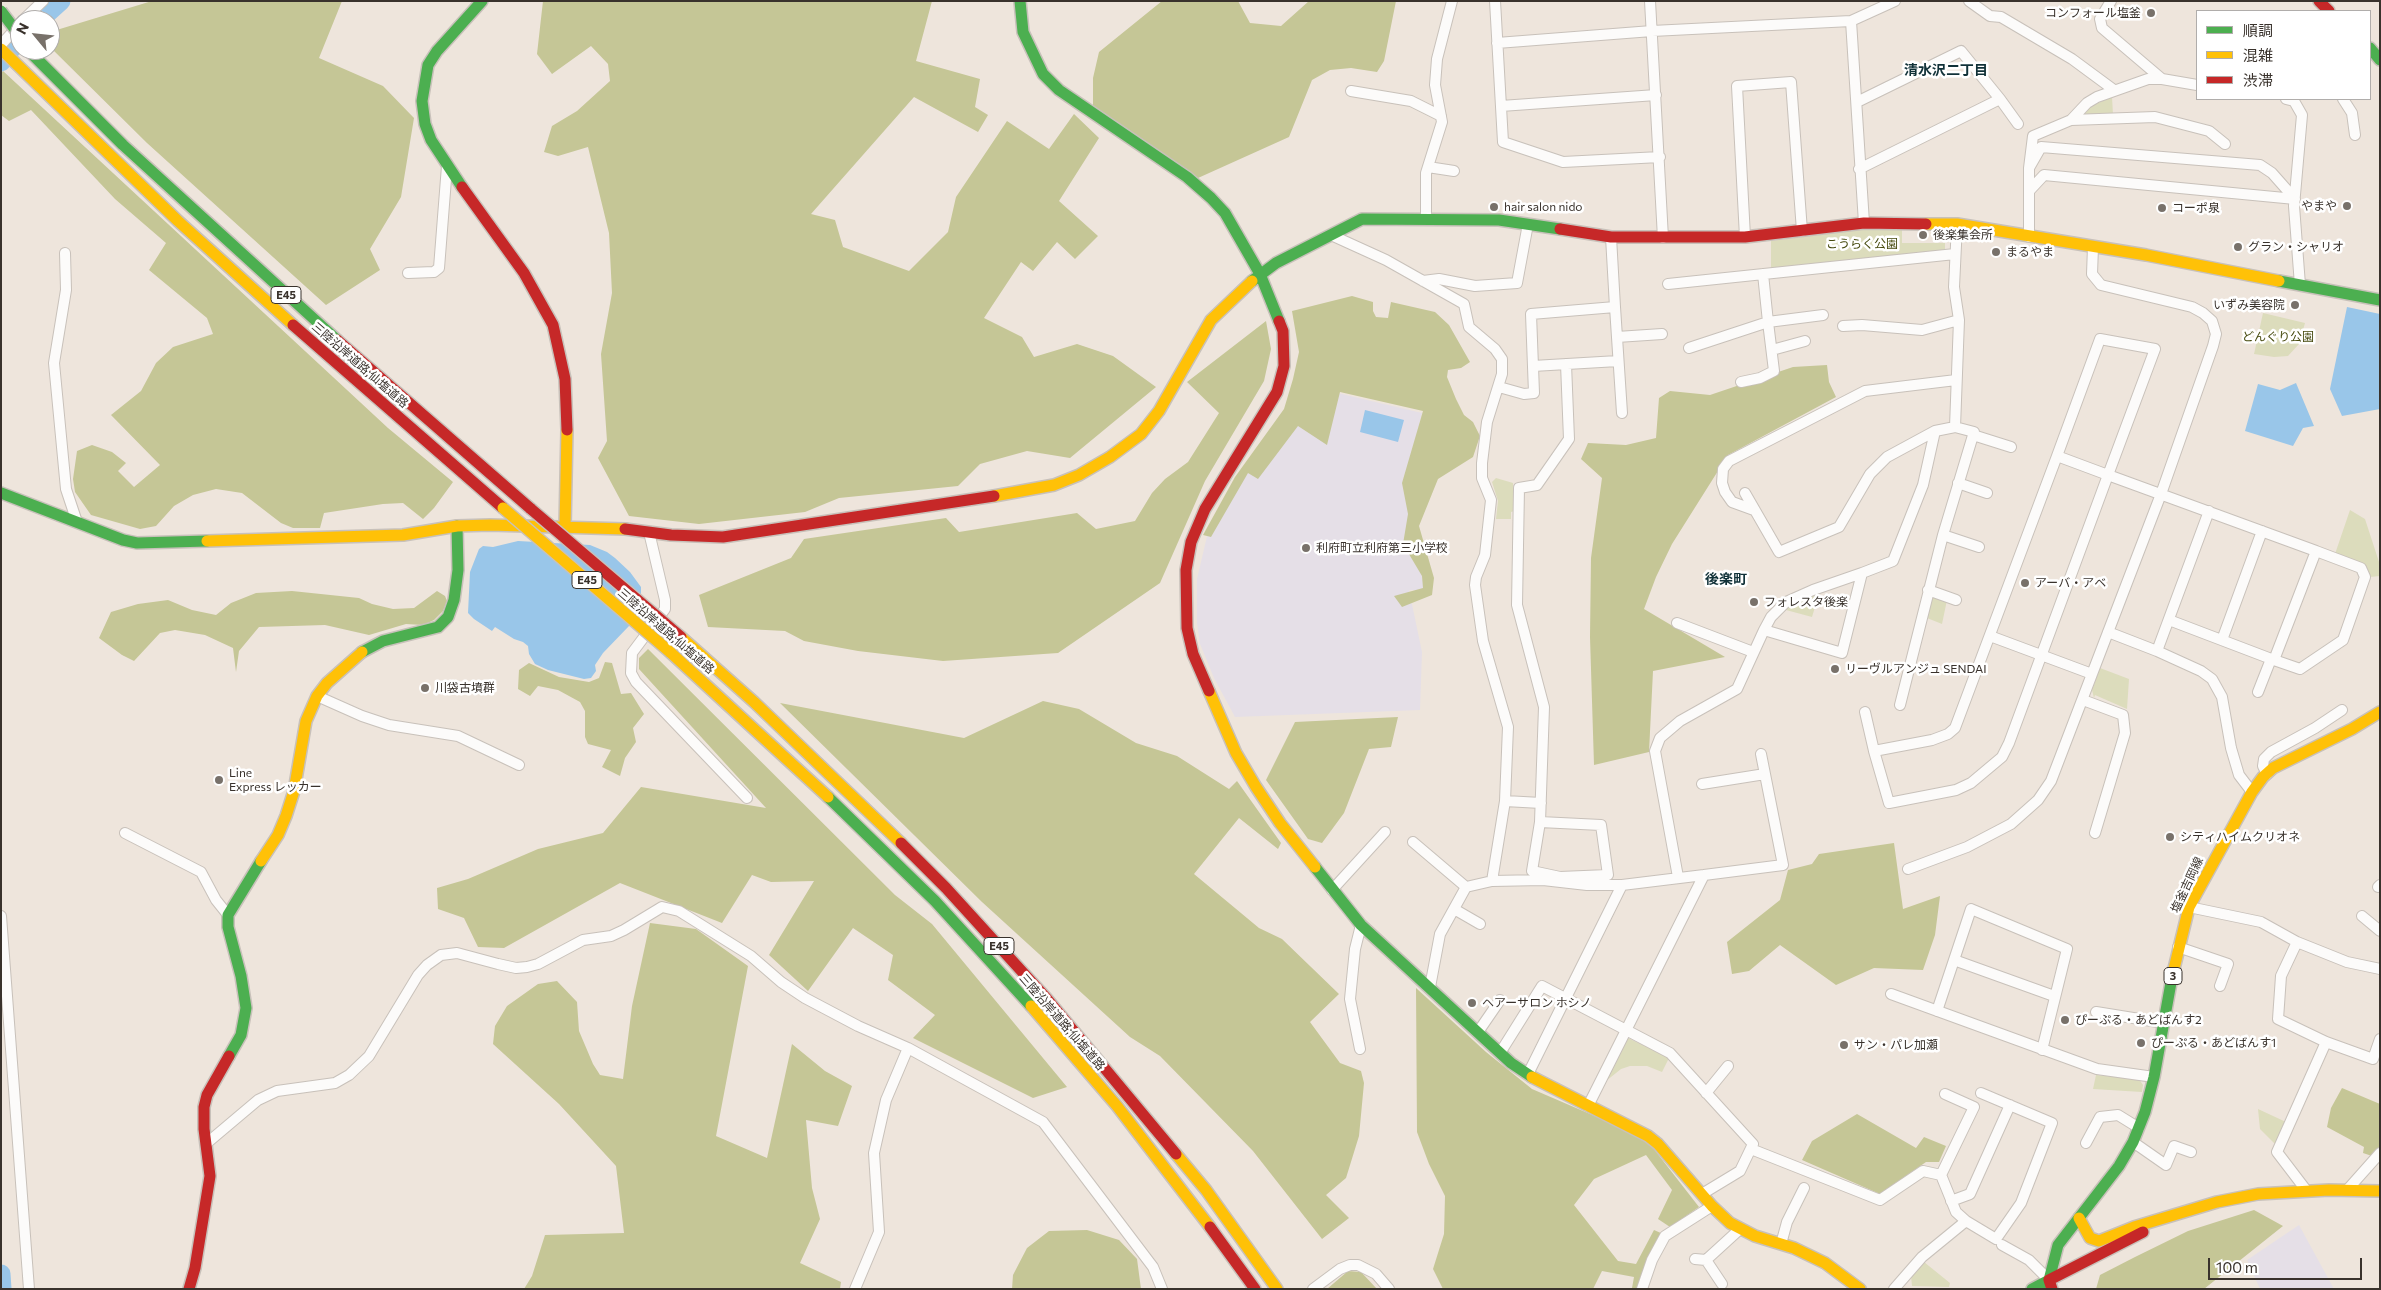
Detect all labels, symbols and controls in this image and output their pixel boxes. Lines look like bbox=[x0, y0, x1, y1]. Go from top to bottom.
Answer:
place label: コンフォール塩釜 bbox=[2045, 6, 2141, 20]
marker: コンフォール塩釜 bbox=[2145, 7, 2157, 19]
north arrow bbox=[10, 10, 60, 60]
legend bbox=[2196, 10, 2371, 100]
text: N bbox=[12, 20, 32, 37]
text: 順調 bbox=[2243, 21, 2273, 39]
text: 混雑 bbox=[2243, 46, 2273, 64]
district label: 清水沢二丁目 bbox=[1904, 62, 1988, 78]
text: 渋滞 bbox=[2243, 71, 2273, 89]
place label: やまや bbox=[2301, 199, 2337, 213]
place label: hair salon nido bbox=[1504, 200, 1583, 214]
marker: やまや bbox=[2341, 200, 2353, 212]
marker: hair salon nido bbox=[1488, 201, 1500, 213]
place label: コーポ泉 bbox=[2172, 201, 2220, 215]
marker: コーポ泉 bbox=[2156, 202, 2168, 214]
place label: 後楽集会所 bbox=[1933, 228, 1993, 242]
marker: 後楽集会所 bbox=[1917, 229, 1929, 241]
park label: こうらく公園 bbox=[1826, 237, 1898, 251]
place label: グラン・シャリオ bbox=[2248, 240, 2344, 254]
marker: グラン・シャリオ bbox=[2232, 241, 2244, 253]
place label: まるやま bbox=[2006, 245, 2054, 259]
marker: まるやま bbox=[1990, 246, 2002, 258]
road number: E45 bbox=[271, 286, 301, 304]
place label: いずみ美容院 bbox=[2213, 298, 2285, 312]
marker: いずみ美容院 bbox=[2289, 299, 2301, 311]
street label: 三陸沿岸道路;仙塩道路 bbox=[309, 319, 411, 411]
park label: どんぐり公園 bbox=[2242, 330, 2314, 344]
place label: 利府町立利府第三小学校 bbox=[1316, 541, 1448, 555]
marker: 利府町立利府第三小学校 bbox=[1300, 542, 1312, 554]
district label: 後楽町 bbox=[1705, 571, 1747, 587]
road number: E45 bbox=[572, 572, 602, 588]
place label: アーバ・アベ bbox=[2035, 576, 2106, 590]
marker: アーバ・アベ bbox=[2019, 577, 2031, 589]
street label: 三陸沿岸道路;仙塩道路 bbox=[615, 585, 717, 677]
place label: フォレスタ後楽 bbox=[1764, 595, 1848, 609]
marker: フォレスタ後楽 bbox=[1748, 596, 1760, 608]
place label: リーヴルアンジュ SENDAI bbox=[1845, 662, 1987, 676]
marker: リーヴルアンジュ SENDAI bbox=[1829, 663, 1841, 675]
place label: 川袋古墳群 bbox=[435, 681, 495, 695]
marker: 川袋古墳群 bbox=[419, 682, 431, 694]
place label: Line Express レッカー bbox=[229, 766, 322, 794]
marker: Line Express レッカー bbox=[213, 774, 225, 786]
place label: シティハイムクリオネ bbox=[2180, 830, 2300, 844]
marker: シティハイムクリオネ bbox=[2164, 831, 2176, 843]
street label: 塩釜吉岡線 bbox=[2168, 855, 2206, 915]
road number: E45 bbox=[984, 938, 1014, 954]
road number: 3 bbox=[2164, 968, 2182, 984]
street label: 三陸沿岸道路;仙塩道路 bbox=[1016, 971, 1108, 1073]
place label: ヘアーサロン ホシノ bbox=[1482, 996, 1592, 1010]
marker: ヘアーサロン ホシノ bbox=[1466, 997, 1478, 1009]
place label: ぴーぷる・あどばんす2 bbox=[2075, 1013, 2202, 1027]
marker: ぴーぷる・あどばんす2 bbox=[2059, 1014, 2071, 1026]
place label: ぴーぷる・あどばんす1 bbox=[2151, 1036, 2276, 1050]
marker: ぴーぷる・あどばんす1 bbox=[2135, 1037, 2147, 1049]
place label: サン・パレ加瀬 bbox=[1854, 1038, 1938, 1052]
marker: サン・パレ加瀬 bbox=[1838, 1039, 1850, 1051]
scale bar bbox=[2211, 1248, 2365, 1280]
text: 100 m bbox=[2216, 1258, 2258, 1276]

